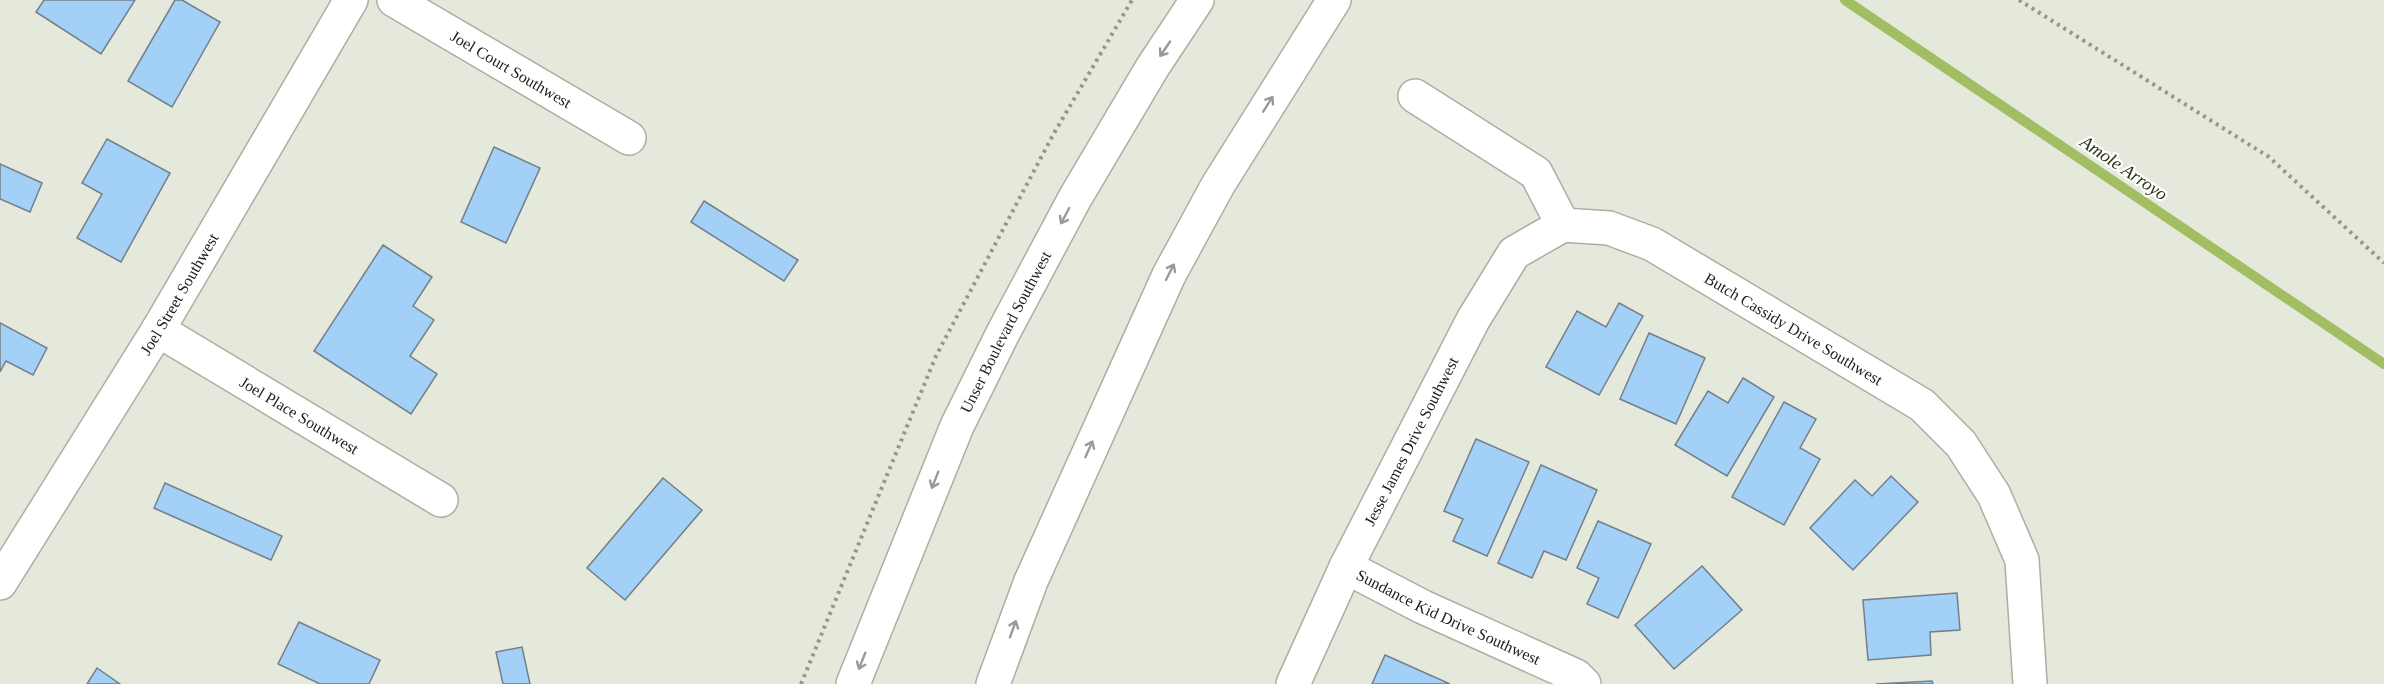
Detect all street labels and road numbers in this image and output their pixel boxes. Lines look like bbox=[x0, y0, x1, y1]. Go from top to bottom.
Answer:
street label: Joel Court Southwest bbox=[448, 27, 575, 111]
street label: Joel Street Southwest bbox=[136, 230, 221, 358]
street label: Unser Boulevard Southwest bbox=[956, 247, 1054, 415]
street label: Butch Cassidy Drive Southwest bbox=[1702, 269, 1886, 388]
street label: Jesse James Drive Southwest bbox=[1360, 353, 1461, 528]
street label: Joel Place Southwest bbox=[237, 373, 362, 457]
street label: Sundance Kid Drive Southwest bbox=[1354, 566, 1544, 668]

